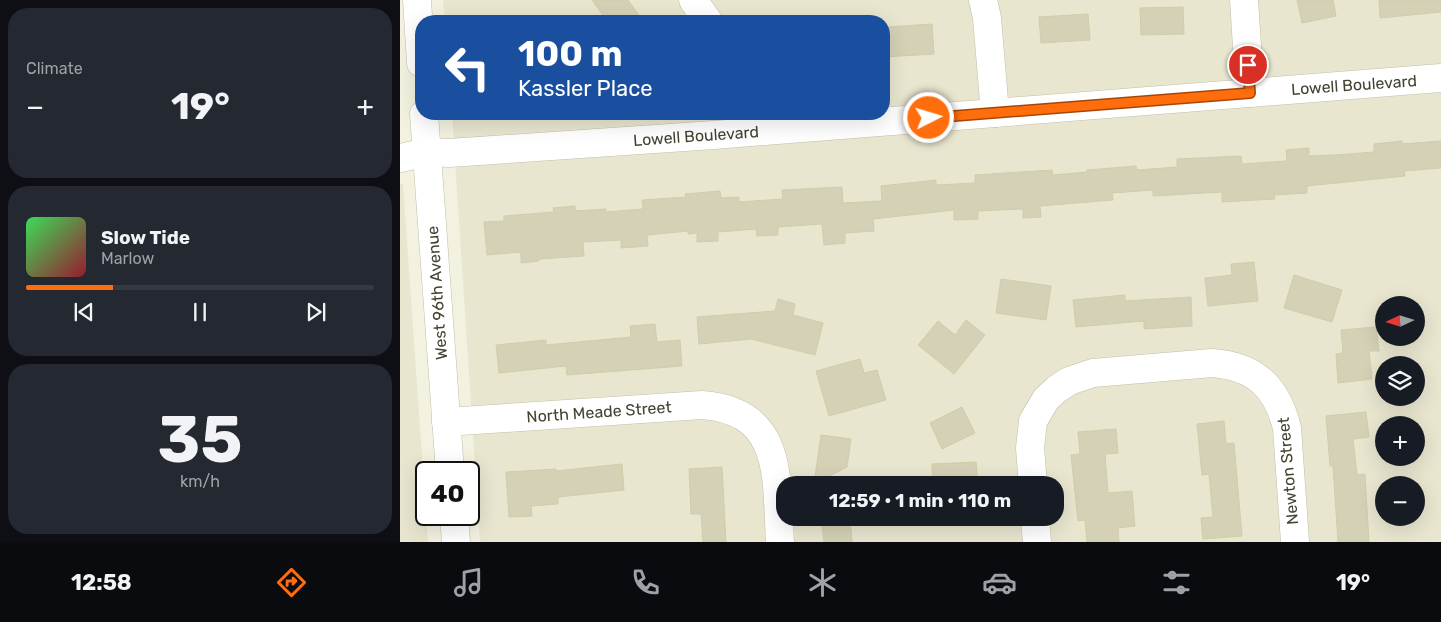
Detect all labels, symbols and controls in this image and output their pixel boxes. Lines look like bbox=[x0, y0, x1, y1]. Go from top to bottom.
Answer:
text: 100 m bbox=[518, 33, 623, 75]
icon: left bbox=[435, 35, 500, 100]
pin bbox=[1227, 44, 1269, 86]
icon: arrive bbox=[1234, 51, 1262, 79]
text: Climate bbox=[26, 59, 83, 78]
street label: Lowell Boulevard bbox=[1291, 71, 1417, 99]
text: Kassler Place bbox=[518, 75, 653, 102]
text: 19° bbox=[171, 83, 230, 129]
text: − bbox=[26, 90, 44, 123]
text: + bbox=[357, 90, 374, 123]
position arrow bbox=[902, 91, 954, 143]
street label: Lowell Boulevard bbox=[633, 122, 759, 150]
street label: West 96th Avenue bbox=[423, 225, 451, 361]
text: Slow Tide bbox=[101, 226, 190, 249]
text: Marlow bbox=[101, 249, 154, 268]
north arrow bbox=[1375, 296, 1425, 346]
map controls bbox=[1375, 296, 1425, 526]
icon: previous bbox=[70, 298, 98, 326]
icon: pause bbox=[186, 298, 214, 326]
icon: next bbox=[302, 298, 330, 326]
button: layers bbox=[1375, 356, 1425, 406]
street label: North Meade Street bbox=[526, 397, 672, 427]
text: 35 bbox=[158, 401, 242, 478]
street label: Newton Street bbox=[1274, 416, 1302, 526]
button: + bbox=[1375, 416, 1425, 466]
speed limit sign: 40 bbox=[415, 461, 480, 526]
text: km/h bbox=[180, 472, 220, 491]
button: − bbox=[1375, 476, 1425, 526]
text: 12:59 · 1 min · 110 m bbox=[829, 489, 1011, 512]
icon: directions bbox=[274, 565, 309, 600]
icon: music bbox=[451, 565, 486, 600]
icon: phone bbox=[628, 565, 663, 600]
icon: climate bbox=[805, 565, 840, 600]
icon: car bbox=[982, 565, 1017, 600]
icon: filters bbox=[1159, 565, 1194, 600]
text: 12:58 bbox=[71, 569, 132, 596]
text: 19° bbox=[1336, 569, 1370, 596]

